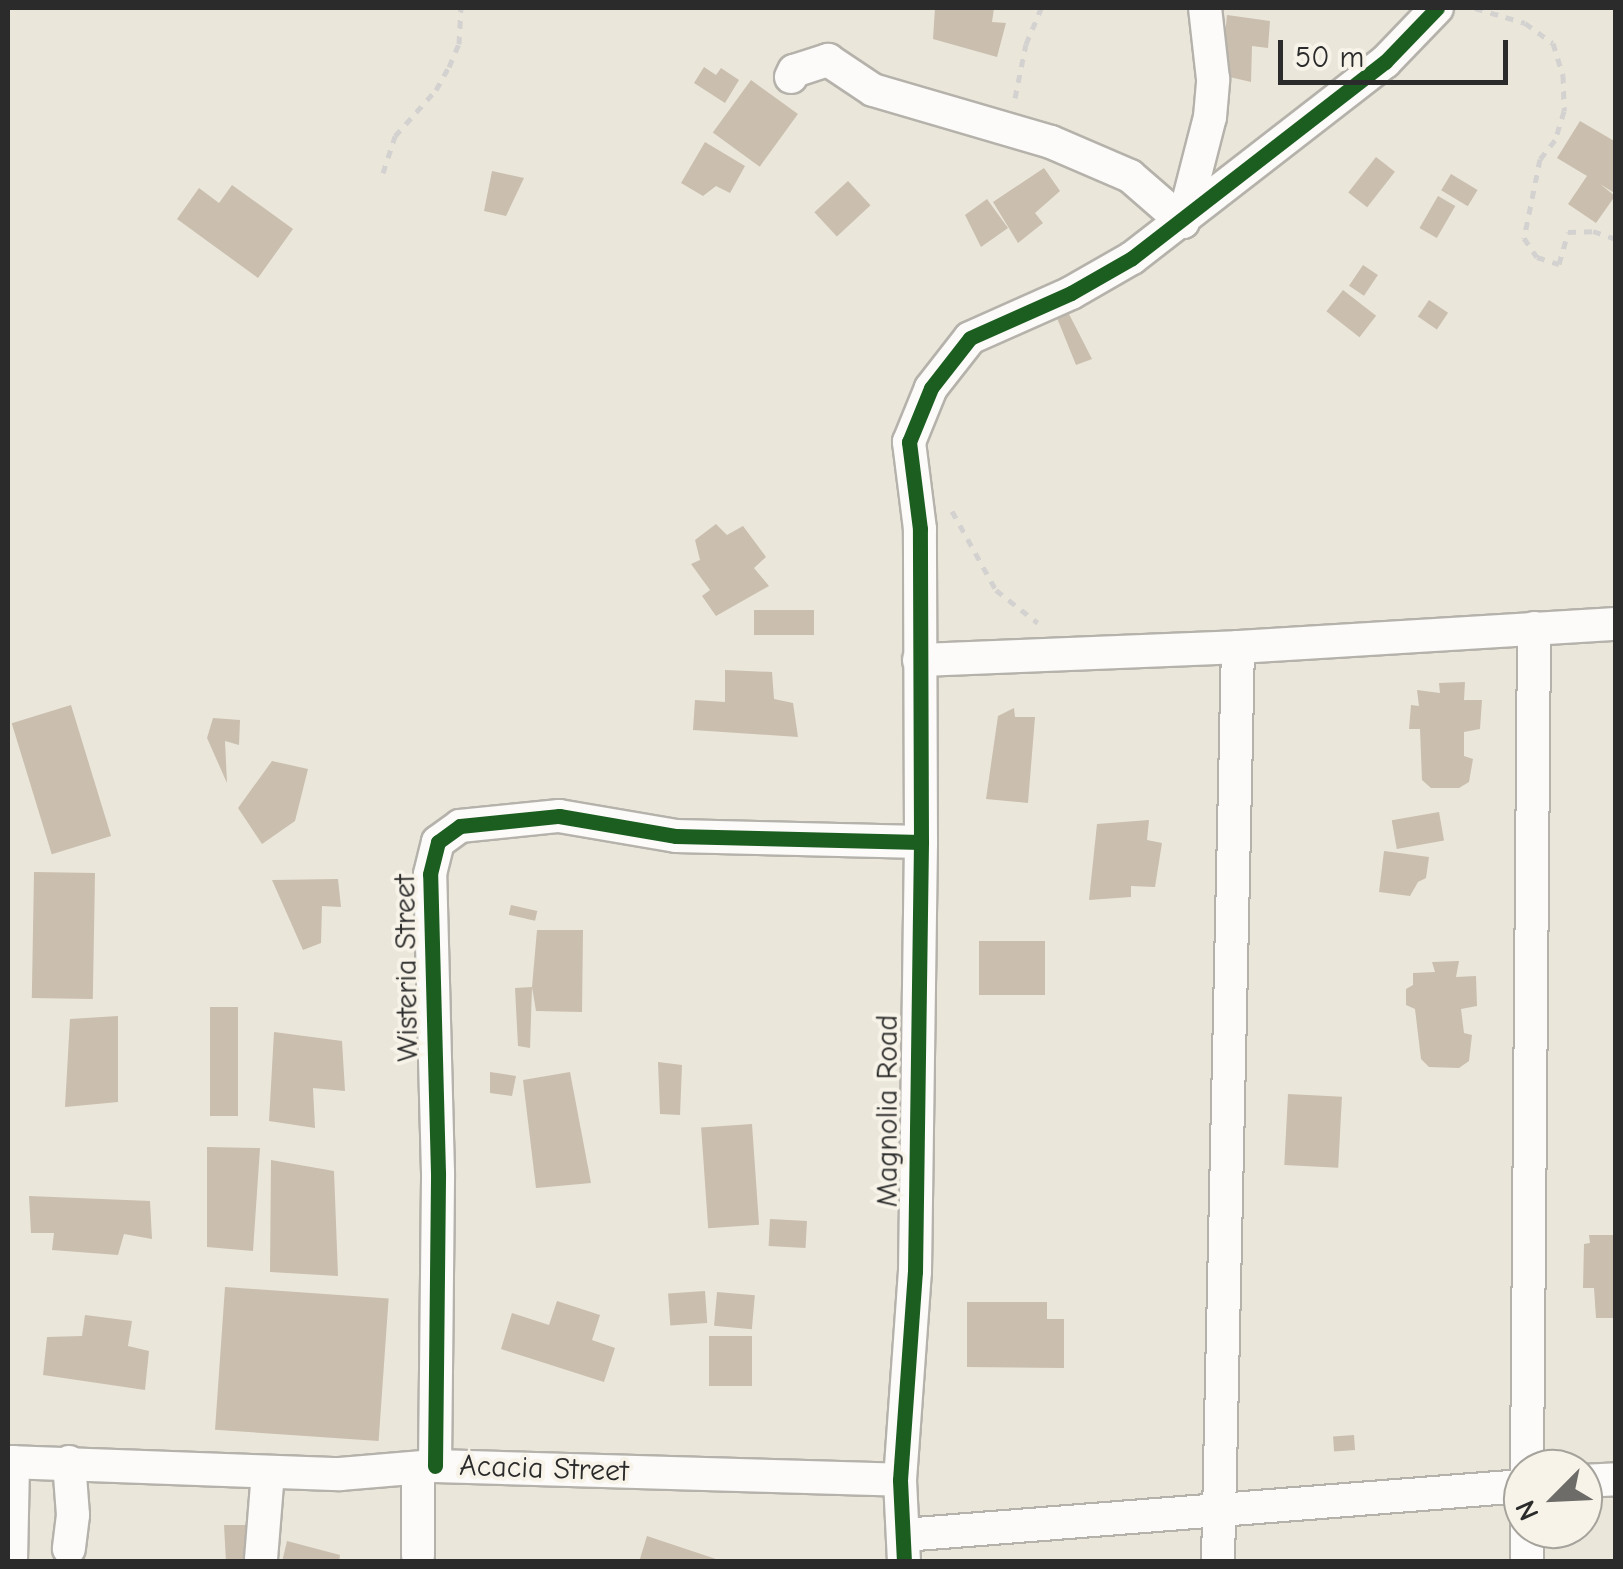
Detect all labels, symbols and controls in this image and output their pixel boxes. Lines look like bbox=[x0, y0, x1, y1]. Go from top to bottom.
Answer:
scale bar bbox=[1283, 20, 1513, 82]
text: 50 m bbox=[1295, 40, 1364, 75]
street label: Wisteria Street bbox=[387, 874, 427, 1062]
street label: Magnolia Road bbox=[870, 1015, 906, 1207]
street label: Acacia Street bbox=[459, 1448, 629, 1490]
north arrow bbox=[1503, 1449, 1603, 1549]
text: N bbox=[1509, 1496, 1546, 1525]

